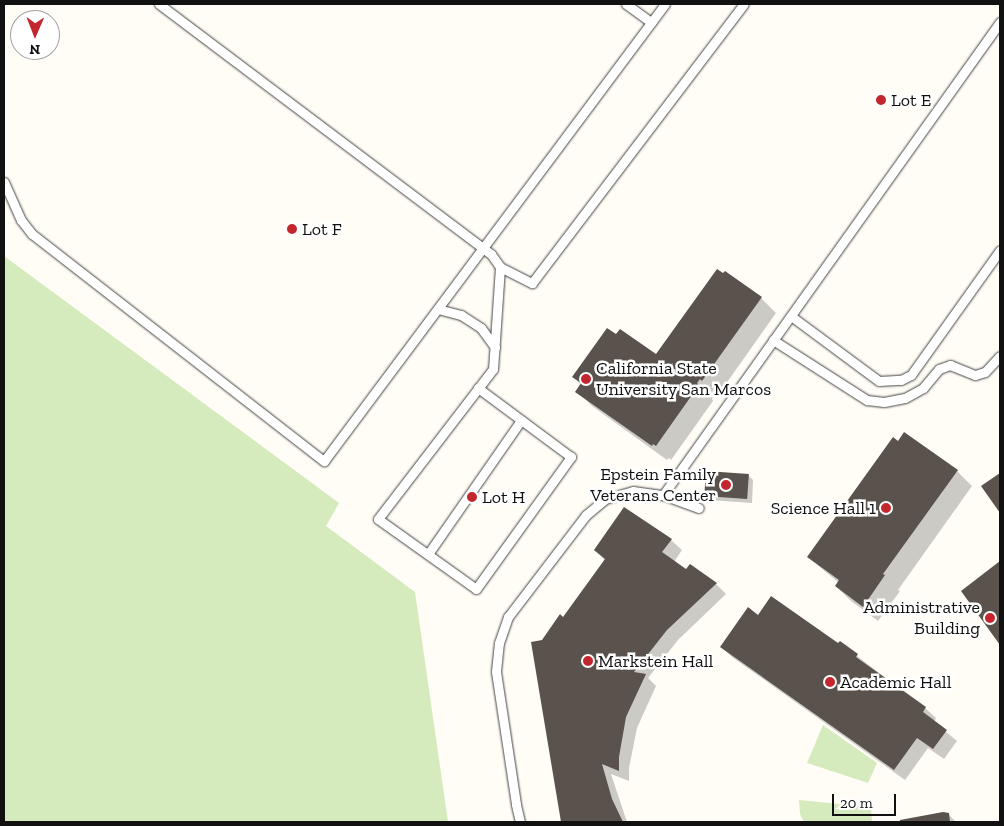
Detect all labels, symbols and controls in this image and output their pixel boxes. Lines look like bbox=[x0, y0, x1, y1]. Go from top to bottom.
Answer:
north arrow bbox=[10, 10, 60, 60]
text: N bbox=[29, 41, 40, 58]
place label: Lot E bbox=[891, 89, 931, 111]
marker: Lot E bbox=[875, 94, 887, 106]
place label: Lot F bbox=[302, 218, 342, 240]
marker: Lot F bbox=[286, 223, 298, 235]
place label: California State University San Marcos bbox=[596, 358, 771, 400]
marker: California State University San Marcos bbox=[580, 373, 592, 385]
place label: Epstein Family Veterans Center bbox=[590, 464, 716, 506]
marker: Epstein Family Veterans Center bbox=[720, 479, 732, 491]
place label: Lot H bbox=[482, 486, 525, 508]
marker: Lot H bbox=[466, 491, 478, 503]
place label: Science Hall 1 bbox=[771, 497, 876, 519]
marker: Science Hall 1 bbox=[880, 502, 892, 514]
place label: Administrative Building bbox=[863, 597, 980, 640]
marker: Administrative Building bbox=[984, 612, 996, 624]
place label: Markstein Hall bbox=[598, 650, 713, 672]
marker: Markstein Hall bbox=[582, 655, 594, 667]
place label: Academic Hall bbox=[840, 671, 951, 693]
marker: Academic Hall bbox=[824, 676, 836, 688]
scale bar bbox=[834, 784, 898, 816]
text: 20 m bbox=[840, 794, 873, 812]

